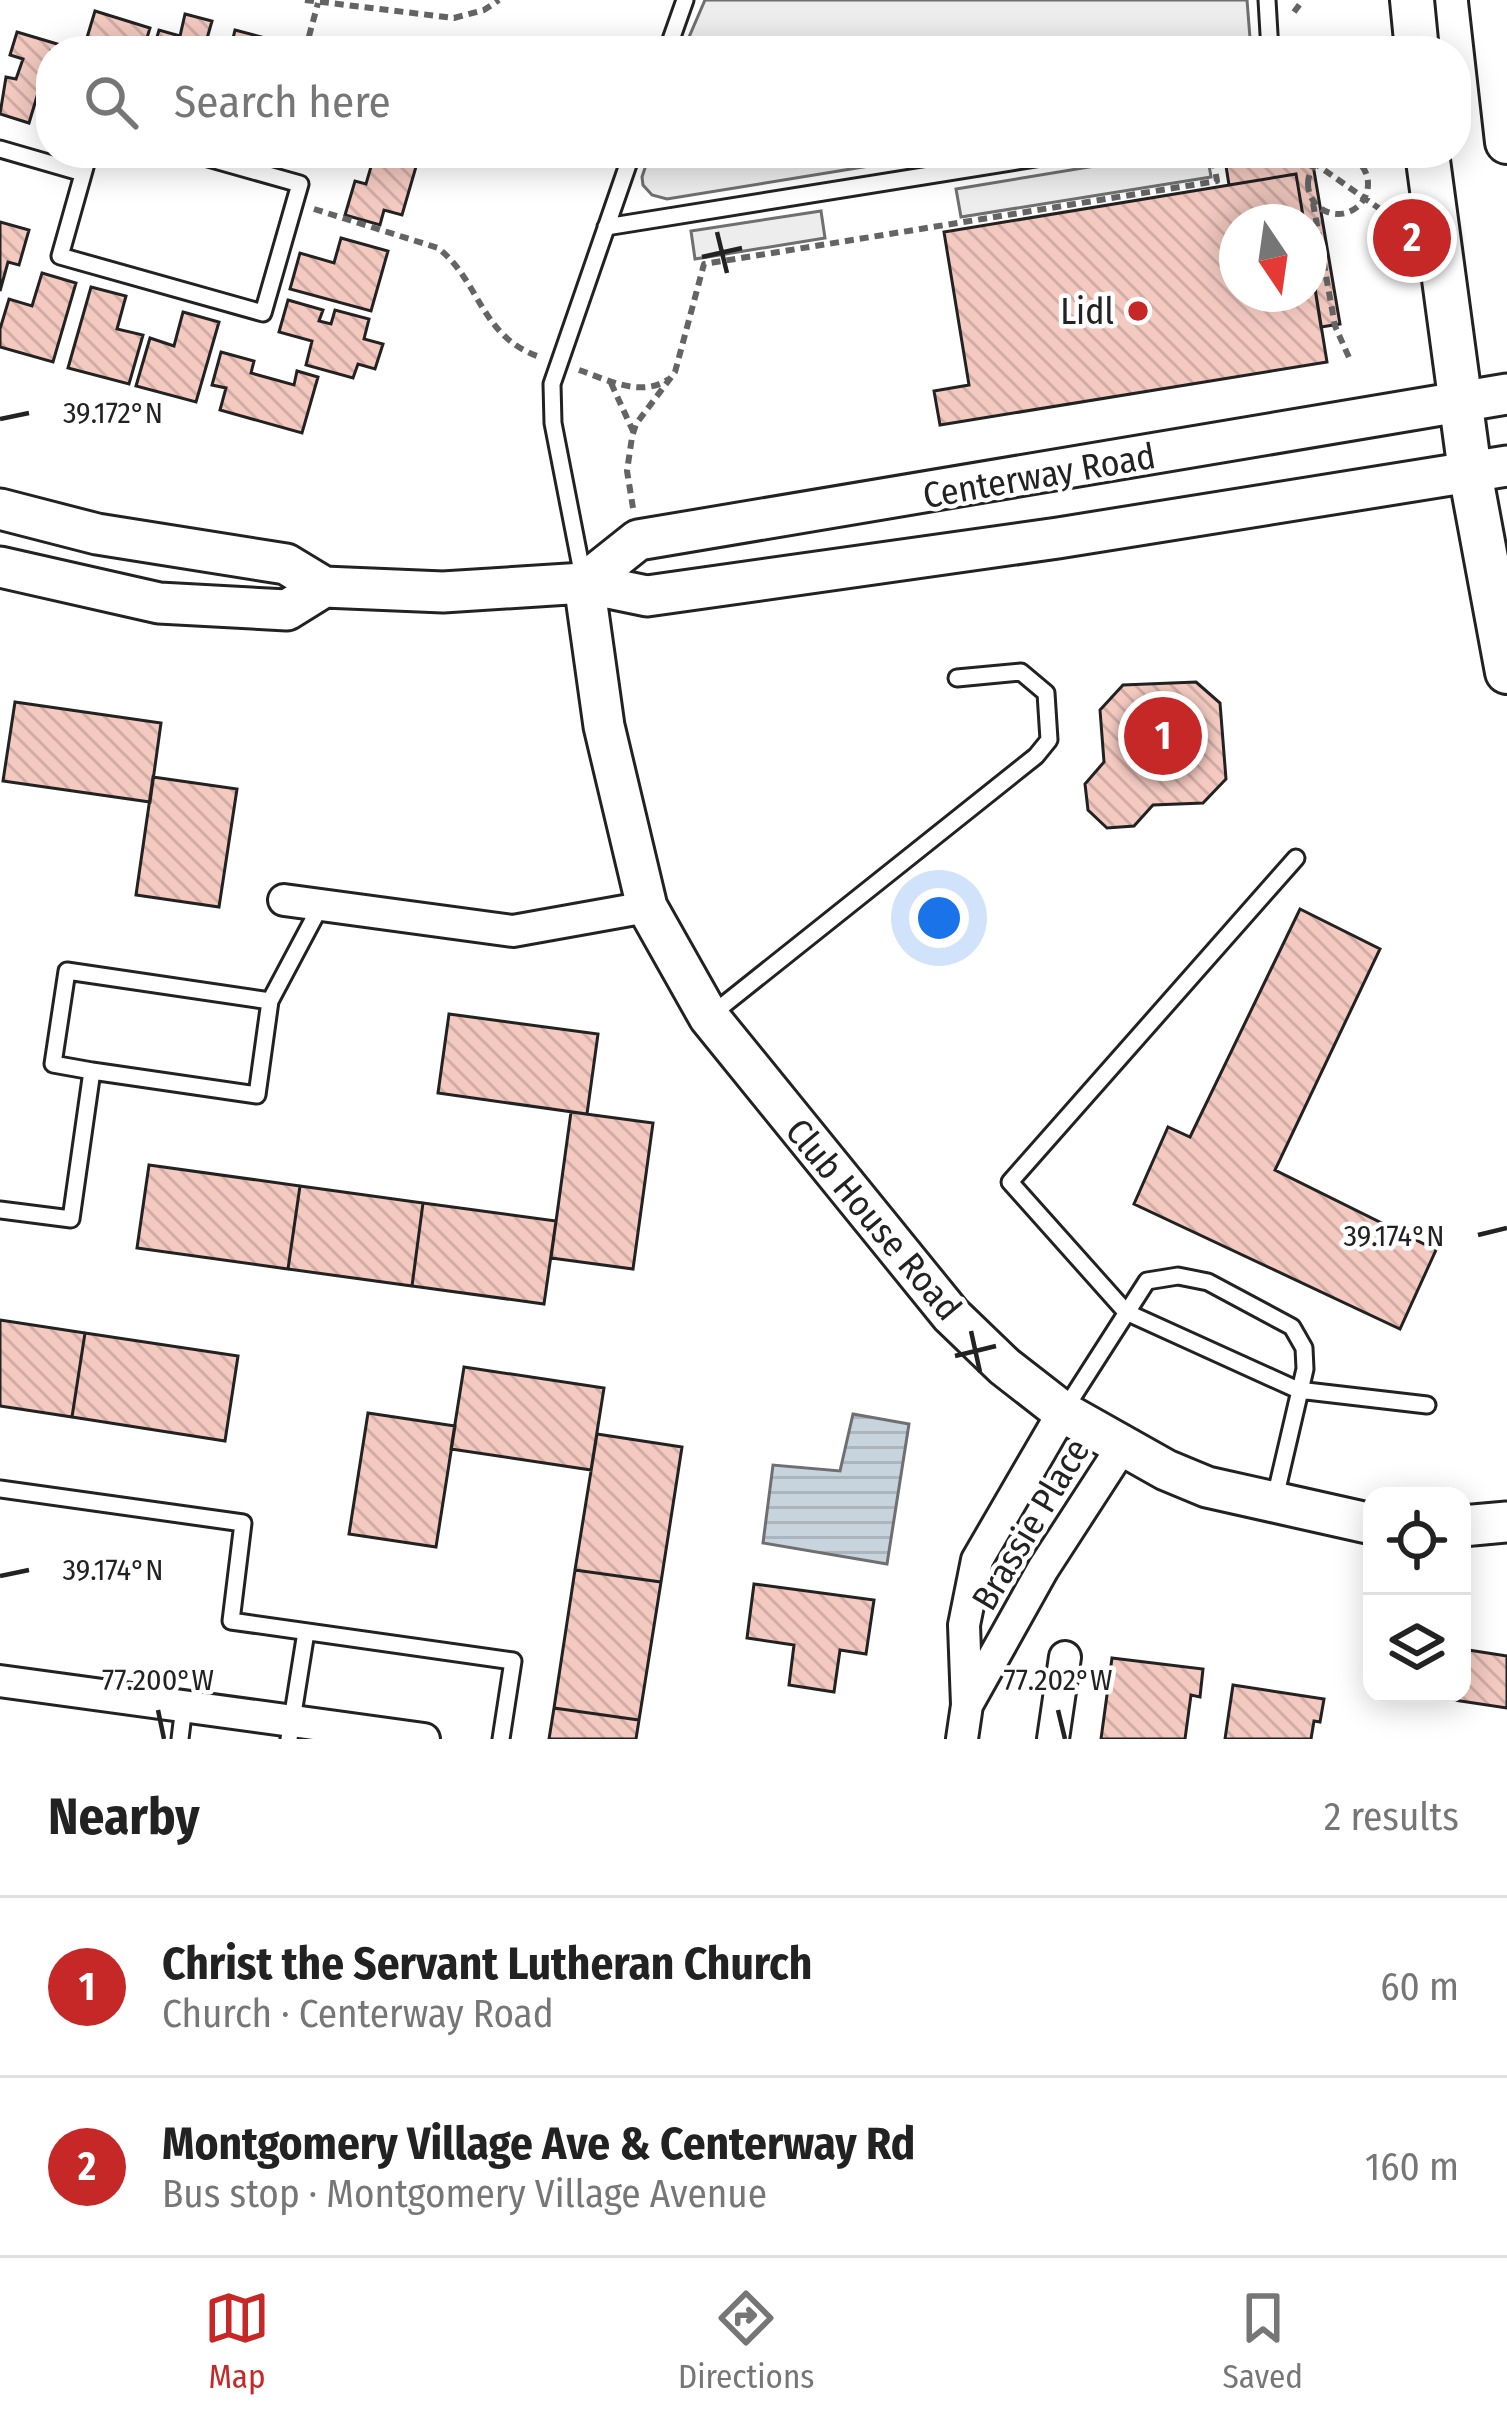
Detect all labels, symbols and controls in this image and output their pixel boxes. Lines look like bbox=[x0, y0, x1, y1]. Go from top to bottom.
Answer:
search box bbox=[36, 36, 1471, 168]
icon: search bbox=[78, 69, 144, 135]
text: Search here bbox=[174, 75, 391, 129]
pin: 2 bbox=[1373, 193, 1451, 283]
north arrow bbox=[1219, 204, 1327, 312]
place label: Lidl bbox=[1060, 290, 1114, 334]
marker: Lidl bbox=[1125, 298, 1151, 324]
text: 39.172°N bbox=[63, 395, 163, 431]
street label: Centerway Road bbox=[920, 434, 1159, 518]
pin: 1 bbox=[1124, 691, 1202, 781]
your location bbox=[909, 888, 969, 948]
street label: Club House Road bbox=[776, 1110, 970, 1329]
text: 39.174°N bbox=[1344, 1218, 1444, 1254]
street label: Brassie Place bbox=[963, 1431, 1099, 1618]
map controls bbox=[1363, 1487, 1471, 1703]
button: locate bbox=[1363, 1487, 1471, 1595]
text: 39.174°N bbox=[63, 1552, 163, 1588]
button: layers bbox=[1363, 1595, 1471, 1703]
text: 77.200°W bbox=[102, 1662, 214, 1698]
text: 77.202°W bbox=[1003, 1662, 1113, 1698]
text: Nearby bbox=[48, 1786, 200, 1848]
text: 2 results bbox=[1324, 1794, 1459, 1840]
text: Christ the Servant Lutheran Church bbox=[162, 1937, 812, 1991]
text: 1 bbox=[79, 1964, 95, 2010]
text: 60 m bbox=[1380, 1964, 1459, 2010]
text: Church · Centerway Road bbox=[162, 1991, 554, 2037]
text: Montgomery Village Ave & Centerway Rd bbox=[162, 2117, 915, 2171]
text: 2 bbox=[78, 2144, 96, 2190]
text: 160 m bbox=[1365, 2144, 1459, 2190]
text: Bus stop · Montgomery Village Avenue bbox=[162, 2171, 767, 2217]
tab: Map bbox=[204, 2285, 270, 2397]
tab: Directions bbox=[678, 2285, 814, 2397]
tab: Saved bbox=[1222, 2285, 1303, 2397]

